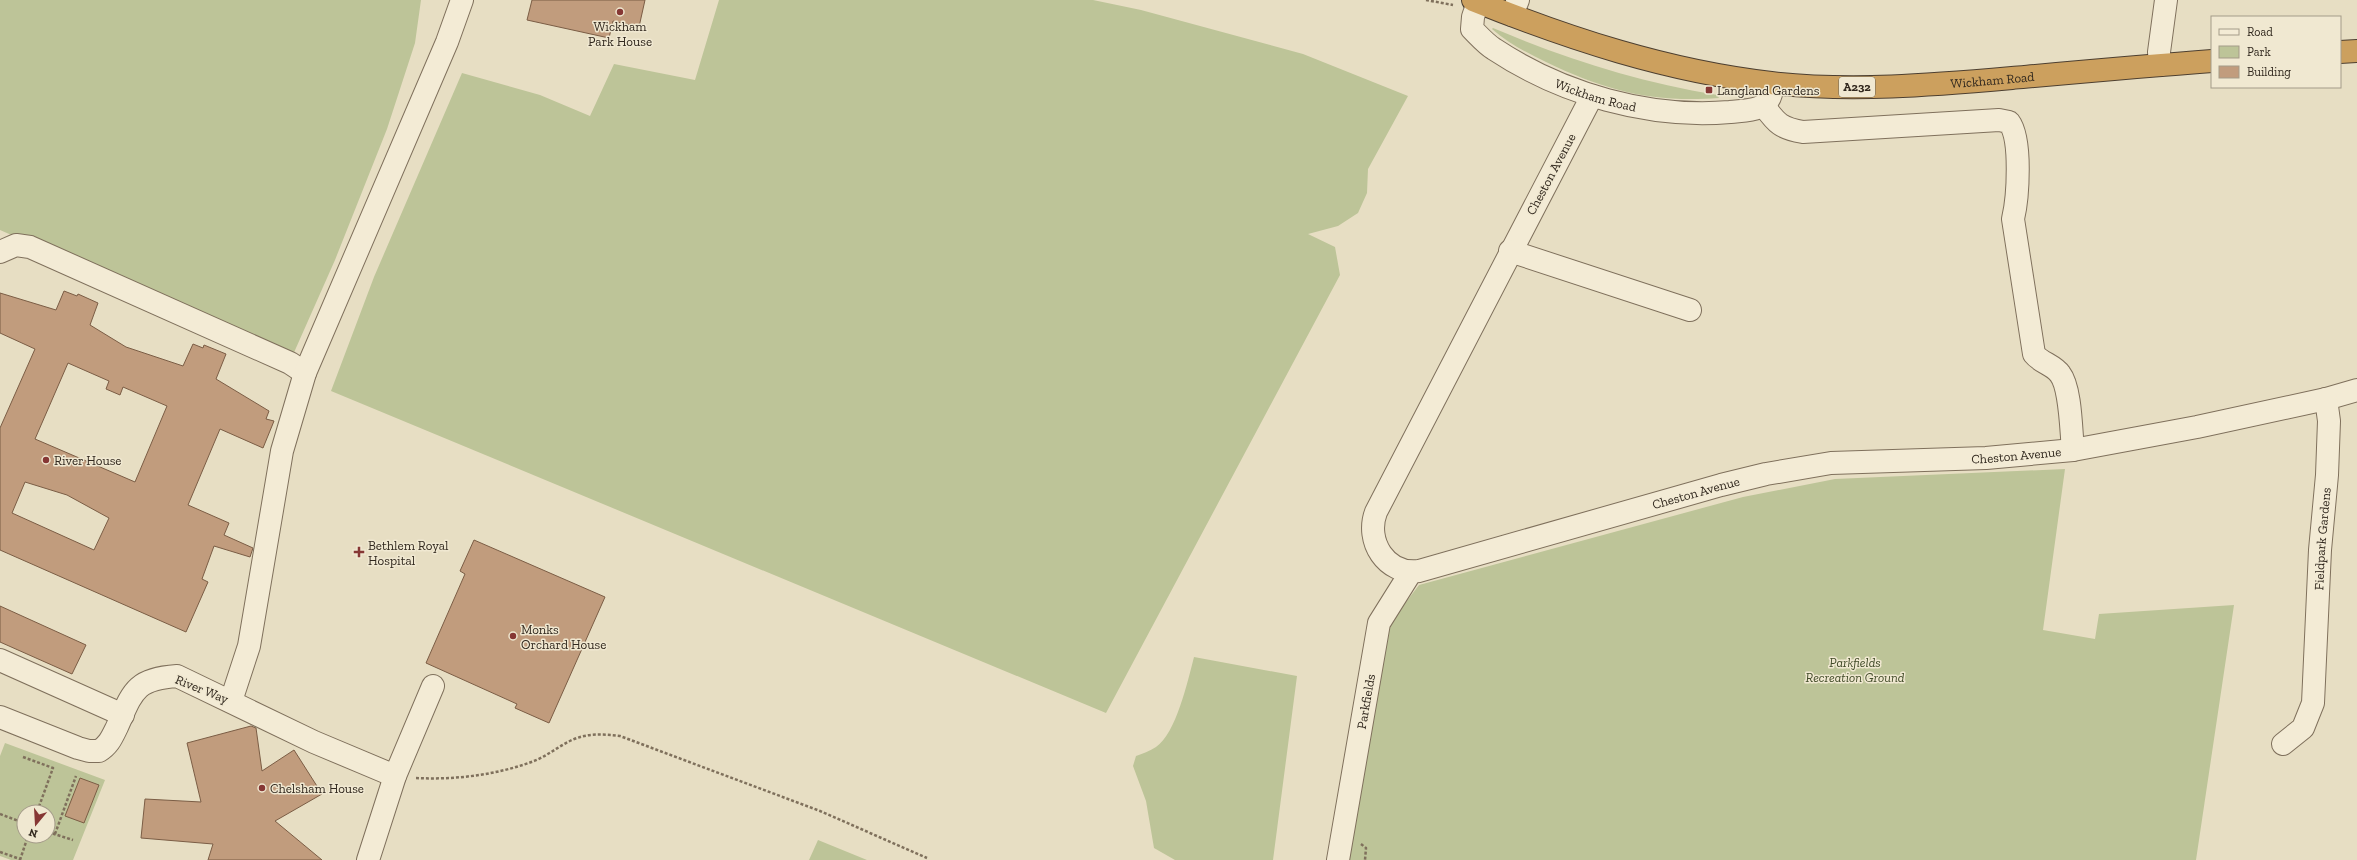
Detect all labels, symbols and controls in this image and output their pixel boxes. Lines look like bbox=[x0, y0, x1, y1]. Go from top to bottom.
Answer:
marker: Wickham Park House bbox=[615, 7, 625, 17]
legend bbox=[2211, 16, 2341, 88]
place label: Wickham Park House bbox=[588, 19, 652, 49]
text: Road bbox=[2247, 25, 2273, 39]
text: Park bbox=[2247, 45, 2272, 59]
text: Building bbox=[2247, 65, 2291, 79]
street label: Wickham Road bbox=[1950, 69, 2035, 91]
street label: Wickham Road bbox=[1553, 75, 1638, 114]
road number: A232 bbox=[1839, 77, 1875, 97]
place label: Langland Gardens bbox=[1717, 83, 1820, 98]
marker: Langland Gardens bbox=[1704, 85, 1714, 95]
street label: Cheston Avenue bbox=[1523, 131, 1579, 217]
street label: Cheston Avenue bbox=[1971, 444, 2062, 466]
place label: River House bbox=[54, 453, 121, 468]
marker: River House bbox=[41, 455, 51, 465]
street label: Cheston Avenue bbox=[1650, 473, 1741, 512]
street label: Fieldpark Gardens bbox=[2311, 486, 2333, 591]
place label: Bethlem Royal Hospital bbox=[368, 538, 449, 568]
marker: Bethlem Royal Hospital bbox=[353, 546, 365, 558]
place label: Monks Orchard House bbox=[521, 622, 606, 652]
marker: Monks Orchard House bbox=[508, 631, 518, 641]
park label: Parkfields Recreation Ground bbox=[1806, 655, 1905, 685]
street label: River Way bbox=[173, 672, 231, 707]
street label: Parkfields bbox=[1353, 672, 1378, 730]
place label: Chelsham House bbox=[270, 781, 364, 796]
marker: Chelsham House bbox=[257, 783, 267, 793]
north arrow bbox=[16, 804, 56, 844]
text: N bbox=[26, 825, 39, 841]

